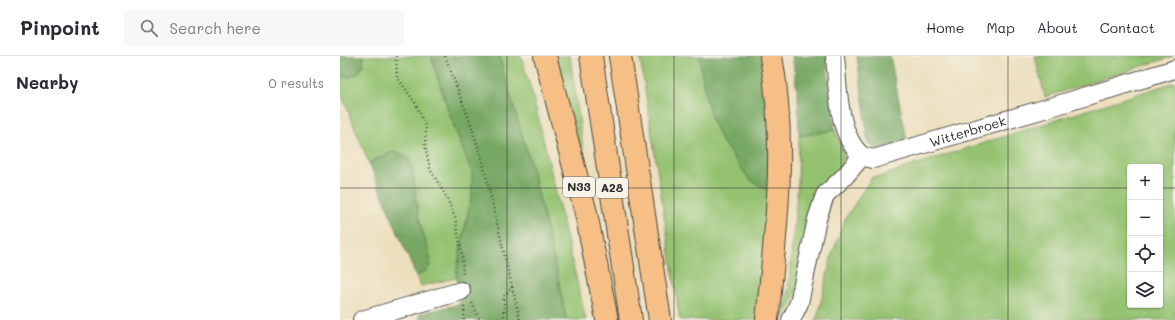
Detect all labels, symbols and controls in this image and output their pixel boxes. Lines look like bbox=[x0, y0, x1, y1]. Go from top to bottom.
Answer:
search box bbox=[124, 10, 404, 46]
text: Pinpoint bbox=[20, 15, 100, 40]
icon: search bbox=[138, 17, 160, 39]
text: Search here bbox=[170, 18, 261, 38]
text: Home bbox=[926, 18, 964, 37]
text: Map bbox=[986, 18, 1015, 37]
text: About bbox=[1037, 18, 1078, 37]
text: Contact bbox=[1100, 18, 1155, 37]
text: Nearby bbox=[16, 71, 78, 93]
text: 0 results bbox=[269, 74, 324, 91]
street label: Witterbroek bbox=[927, 112, 1008, 150]
map controls bbox=[1127, 164, 1163, 308]
button: + bbox=[1127, 164, 1163, 200]
road number: N33 bbox=[563, 177, 595, 197]
road number: A28 bbox=[596, 178, 628, 198]
button: − bbox=[1127, 200, 1163, 236]
button: locate bbox=[1127, 236, 1163, 272]
button: layers bbox=[1127, 272, 1163, 308]

